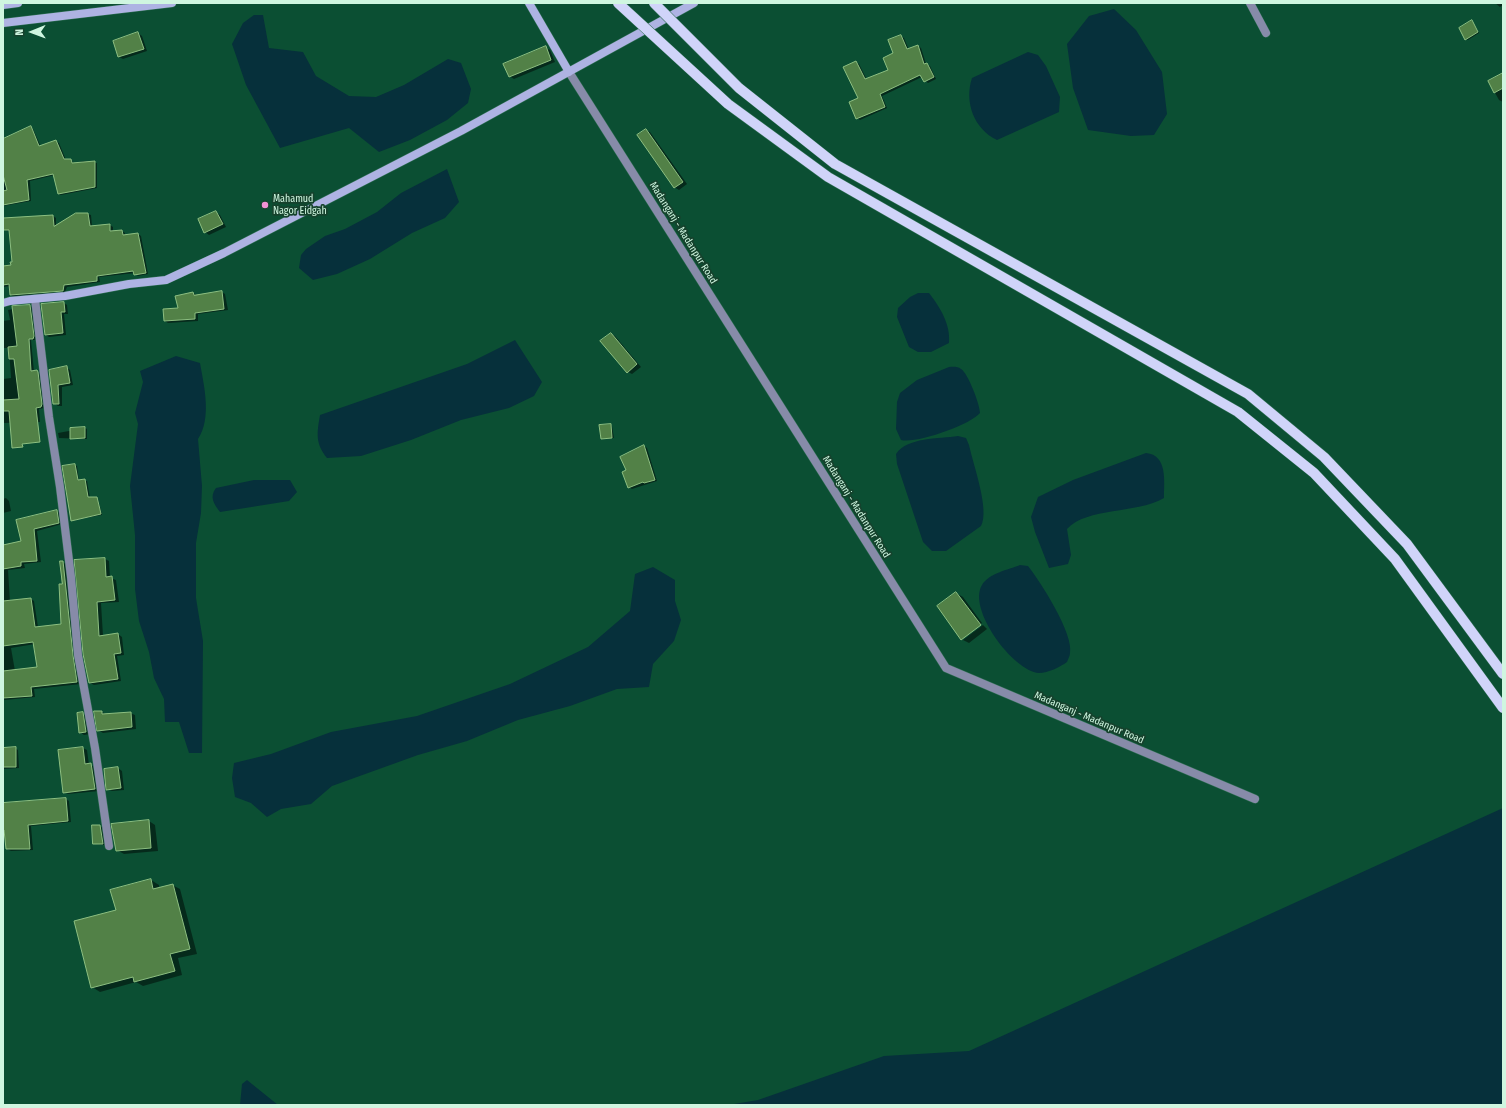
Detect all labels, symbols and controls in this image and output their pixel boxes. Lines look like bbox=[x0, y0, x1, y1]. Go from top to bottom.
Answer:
north arrow bbox=[12, 12, 52, 52]
text: N bbox=[13, 29, 26, 36]
street label: Madanganj - Madanpur Road bbox=[647, 180, 719, 286]
place label: Mahamud Nagor Eidgah bbox=[273, 193, 327, 216]
marker: Mahamud Nagor Eidgah bbox=[260, 200, 270, 210]
street label: Madanganj - Madanpur Road bbox=[820, 454, 892, 560]
street label: Madanganj - Madanpur Road bbox=[1032, 689, 1146, 747]

